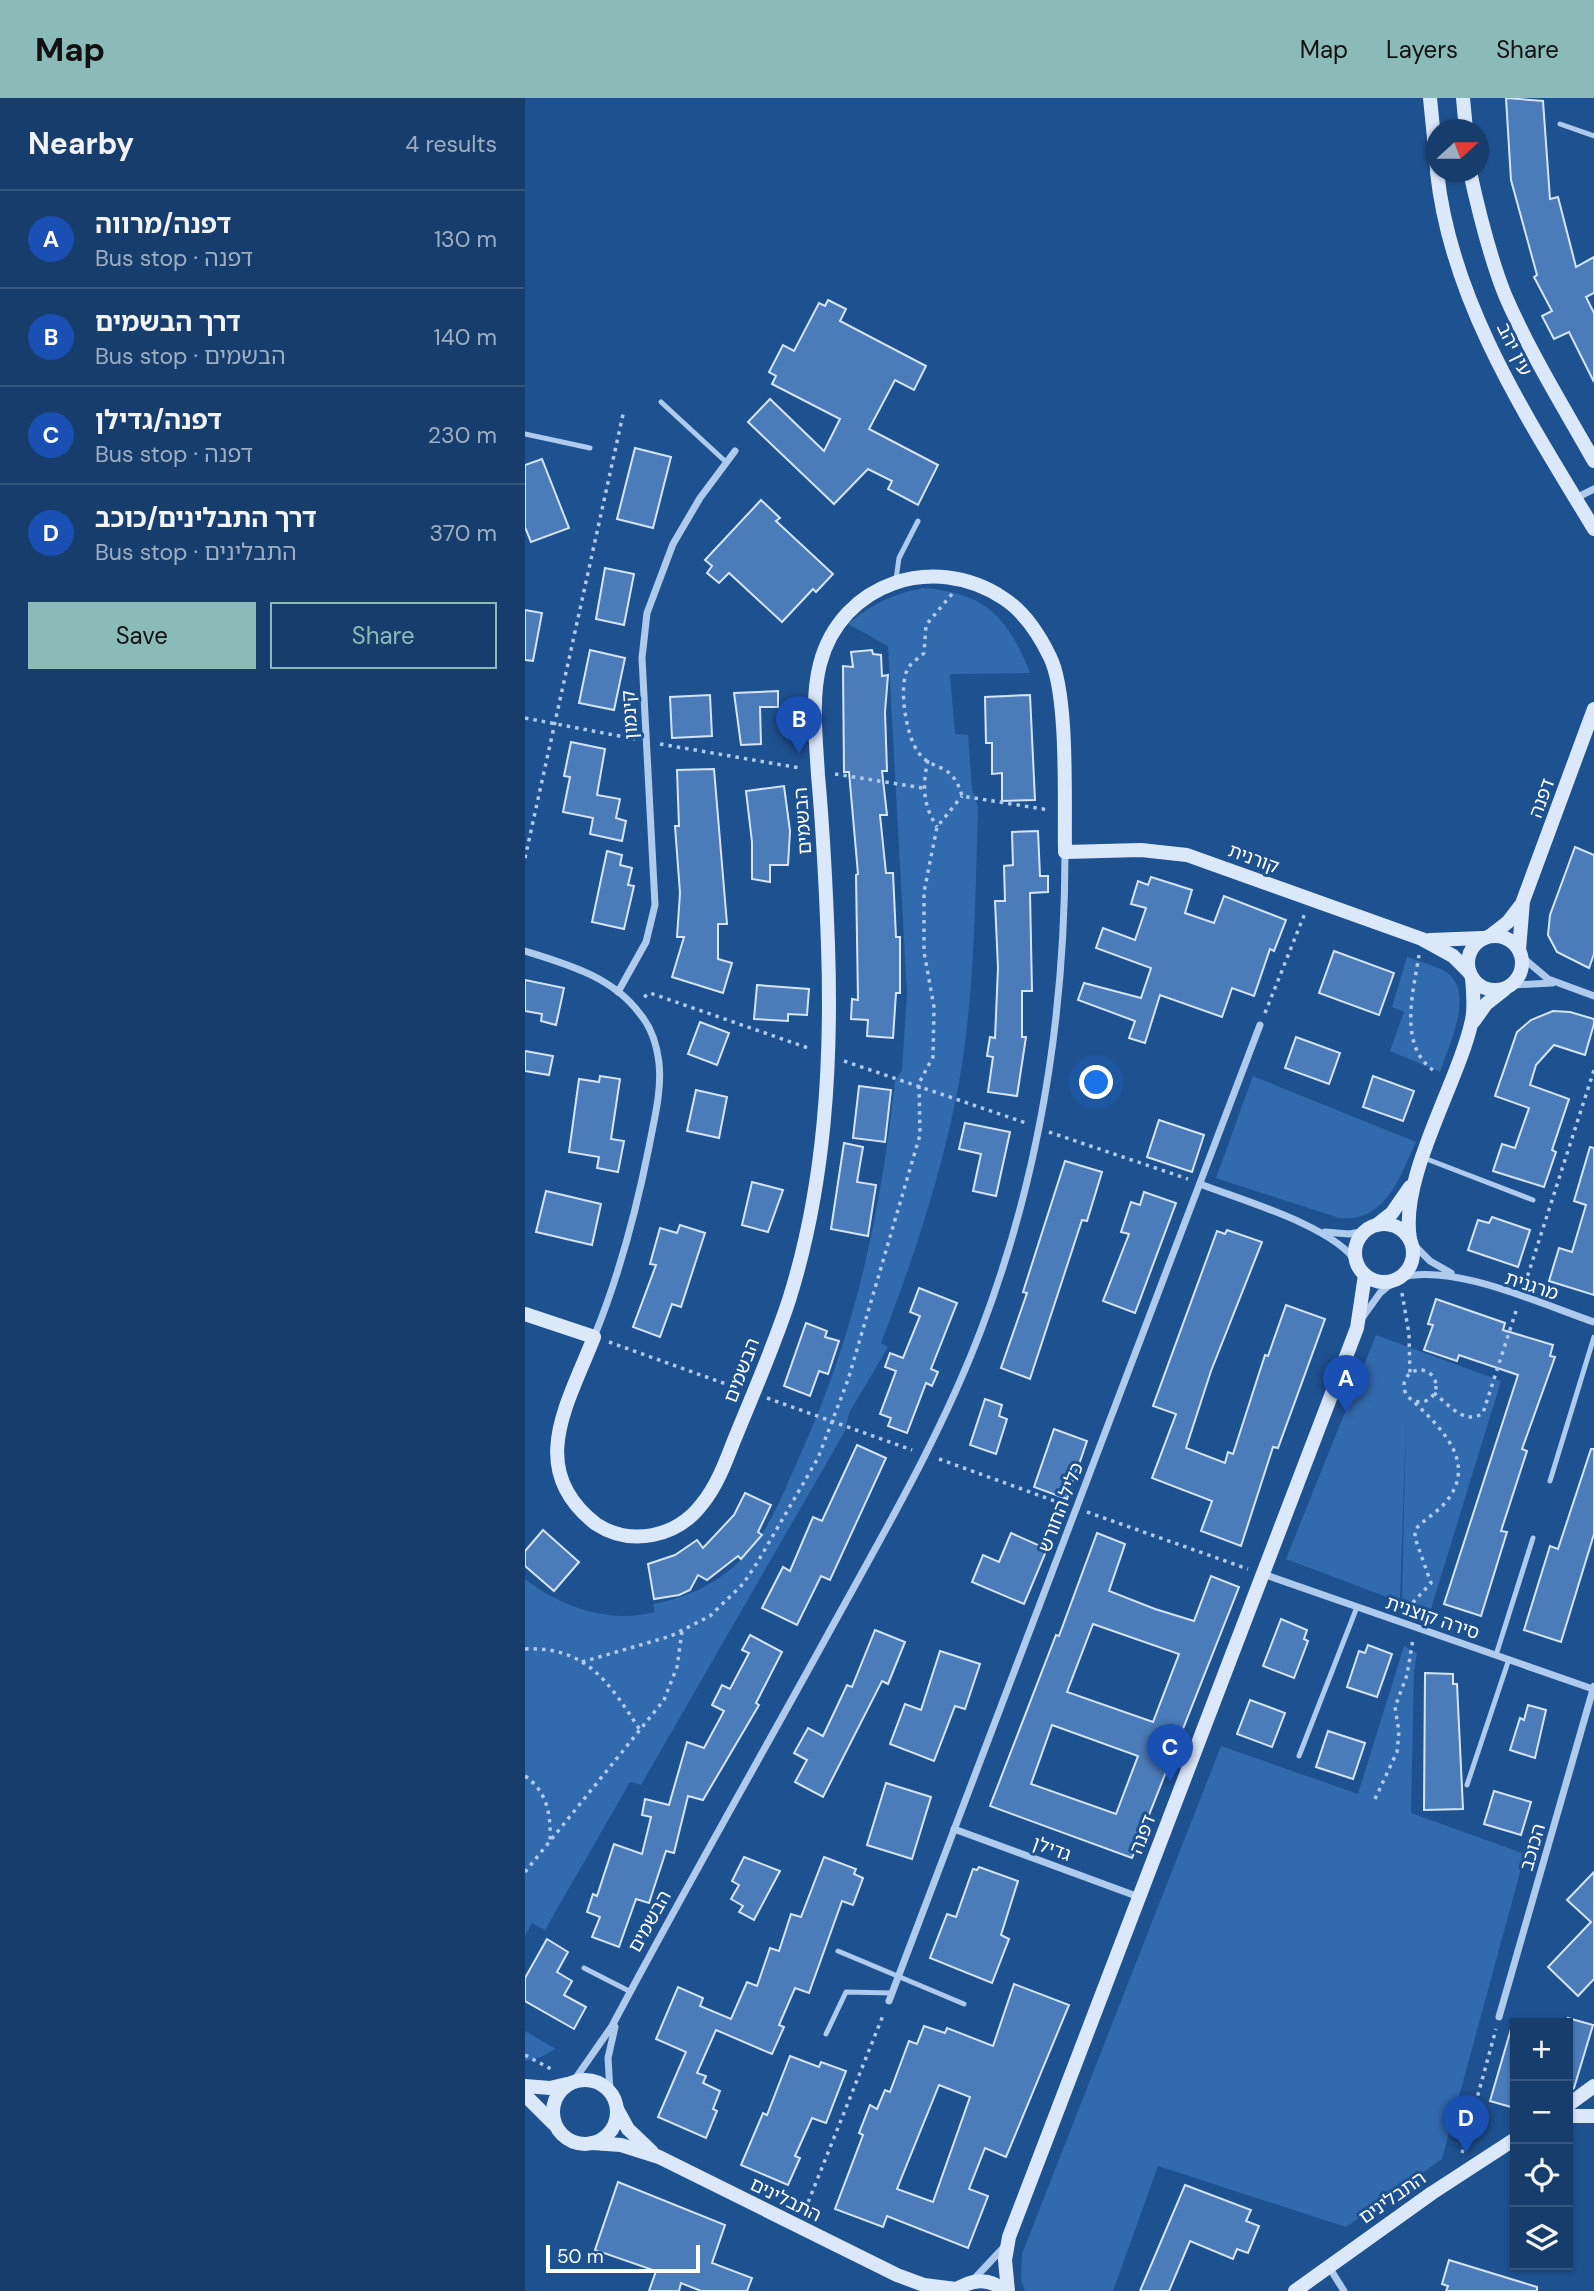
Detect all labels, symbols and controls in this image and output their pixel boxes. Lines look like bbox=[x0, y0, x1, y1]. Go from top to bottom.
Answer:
text: Map bbox=[35, 28, 105, 71]
text: Map bbox=[1300, 34, 1348, 65]
text: Layers bbox=[1386, 34, 1458, 65]
text: Share bbox=[1496, 34, 1559, 65]
north arrow bbox=[1426, 119, 1489, 182]
text: Nearby bbox=[28, 124, 134, 163]
text: 4 results bbox=[405, 129, 497, 159]
text: דפנה/מרווה bbox=[95, 207, 231, 241]
text: A bbox=[43, 224, 59, 254]
text: 130 m bbox=[434, 224, 497, 254]
text: Bus stop · דפנה bbox=[95, 243, 253, 273]
text: דרך הבשמים bbox=[95, 305, 241, 339]
street label: עין יהב bbox=[1491, 318, 1538, 380]
text: B bbox=[44, 322, 58, 352]
text: 140 m bbox=[434, 322, 497, 352]
text: Bus stop · הבשמים bbox=[95, 341, 286, 371]
text: דפנה/גדילן bbox=[95, 403, 222, 437]
text: C bbox=[43, 420, 59, 450]
text: 230 m bbox=[428, 420, 497, 450]
text: Bus stop · דפנה bbox=[95, 439, 253, 469]
text: דרך התבלינים/כוכב bbox=[95, 501, 317, 535]
text: D bbox=[43, 518, 59, 548]
text: 370 m bbox=[429, 518, 497, 548]
text: Bus stop · התבלינים bbox=[95, 537, 297, 567]
button: Save bbox=[28, 602, 256, 669]
button: Share bbox=[270, 602, 497, 669]
street label: קינמון bbox=[615, 689, 644, 740]
pin: B bbox=[776, 696, 822, 754]
street label: דפנה bbox=[1523, 775, 1560, 821]
street label: הבשמים bbox=[788, 787, 817, 855]
street label: קורנית bbox=[1225, 838, 1283, 879]
your location bbox=[1079, 1065, 1113, 1099]
street label: מרגנית bbox=[1502, 1265, 1562, 1306]
street label: הבשמים bbox=[718, 1334, 765, 1406]
pin: A bbox=[1323, 1355, 1369, 1413]
street label: כליל החורש bbox=[1032, 1459, 1089, 1556]
street label: סירה קוצנית bbox=[1383, 1590, 1483, 1645]
pin: C bbox=[1147, 1724, 1193, 1782]
street label: דפנה bbox=[1124, 1811, 1161, 1857]
street label: הכוכב bbox=[1514, 1821, 1551, 1874]
street label: גדילן bbox=[1029, 1830, 1075, 1867]
street label: הבשמים bbox=[622, 1886, 677, 1957]
map controls bbox=[1510, 2018, 1573, 2270]
button: + bbox=[1510, 2018, 1573, 2081]
button: − bbox=[1510, 2081, 1573, 2144]
pin: D bbox=[1443, 2095, 1489, 2153]
button: locate bbox=[1510, 2144, 1573, 2207]
street label: התבלינים bbox=[1354, 2165, 1431, 2230]
street label: התבלינים bbox=[746, 2171, 826, 2227]
button: layers bbox=[1510, 2207, 1573, 2270]
scale bar bbox=[546, 2242, 700, 2274]
text: 50 m bbox=[557, 2244, 604, 2269]

